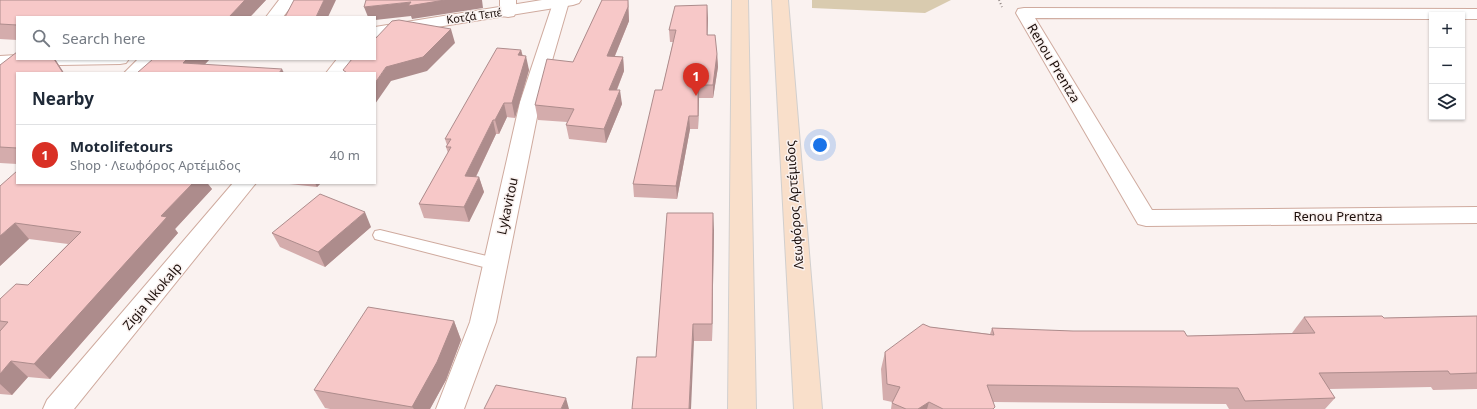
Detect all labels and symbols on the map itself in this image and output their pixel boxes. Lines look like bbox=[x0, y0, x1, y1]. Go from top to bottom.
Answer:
street label: Κοτζά Τεπέ bbox=[445, 4, 503, 27]
street label: Renou Prentza bbox=[1023, 20, 1085, 106]
pin: 1 bbox=[683, 63, 709, 96]
your location bbox=[810, 135, 830, 155]
street label: Λεωφόρος Αρτέμιδος bbox=[781, 140, 807, 270]
street label: Lykavitou bbox=[492, 176, 522, 236]
street label: Renou Prentza bbox=[1293, 207, 1383, 225]
street label: Zigia Nkokalp bbox=[118, 258, 186, 334]

